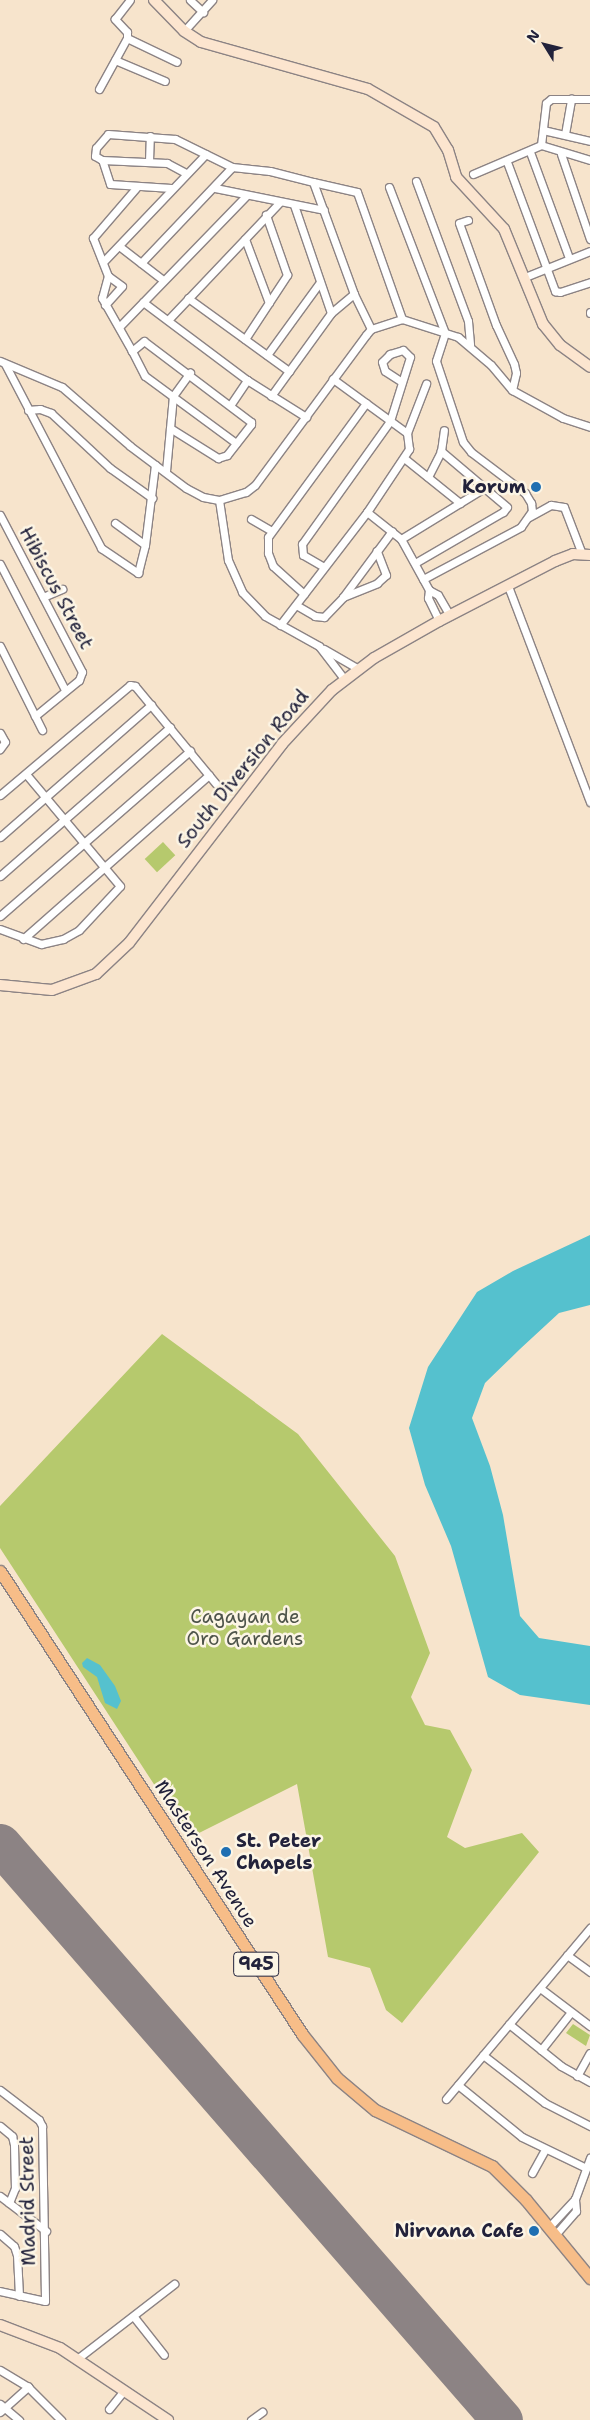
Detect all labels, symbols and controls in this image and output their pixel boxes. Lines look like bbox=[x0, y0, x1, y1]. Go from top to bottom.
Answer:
north arrow bbox=[520, 20, 570, 70]
text: N bbox=[522, 26, 543, 46]
place label: Korum bbox=[462, 476, 526, 498]
marker: Korum bbox=[530, 481, 542, 493]
street label: Hibiscus Street bbox=[14, 523, 98, 653]
street label: South Diversion Road bbox=[172, 685, 314, 853]
park label: Cagayan de Oro Gardens bbox=[187, 1606, 303, 1650]
street label: Masterson Avenue bbox=[150, 1776, 262, 1932]
place label: St. Peter Chapels bbox=[236, 1830, 321, 1874]
marker: St. Peter Chapels bbox=[220, 1846, 232, 1858]
road number: 945 bbox=[232, 1948, 280, 1980]
street label: Madrid Street bbox=[15, 2136, 41, 2266]
place label: Nirvana Cafe bbox=[395, 2220, 524, 2242]
marker: Nirvana Cafe bbox=[528, 2225, 540, 2237]

